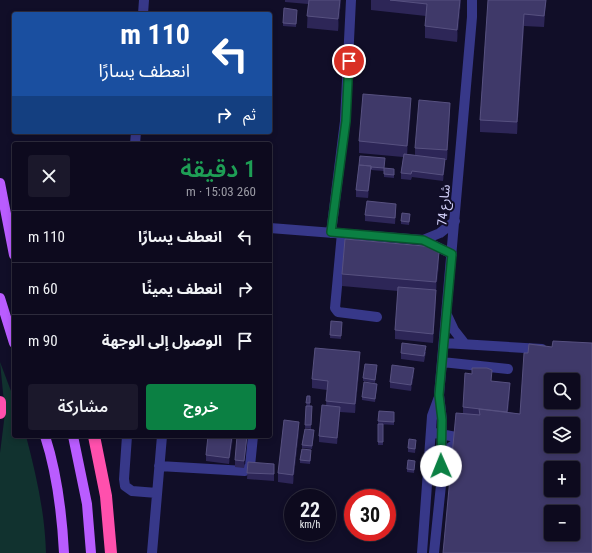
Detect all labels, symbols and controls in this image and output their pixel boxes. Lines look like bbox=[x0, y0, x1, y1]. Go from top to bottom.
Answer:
text: 110 m bbox=[120, 18, 190, 51]
icon: left bbox=[204, 28, 256, 80]
pin bbox=[332, 44, 366, 78]
icon: arrive bbox=[338, 50, 360, 72]
text: انعطف يسارًا bbox=[98, 60, 190, 81]
icon: right bbox=[213, 104, 235, 126]
text: ثم bbox=[243, 106, 256, 124]
button: close bbox=[28, 155, 70, 197]
text: 1 دقيقة bbox=[180, 155, 256, 183]
text: 260 m · 15:03 bbox=[186, 184, 256, 199]
street label: شارع 74 bbox=[434, 184, 456, 226]
icon: left bbox=[234, 226, 256, 248]
text: 110 m bbox=[28, 228, 65, 246]
text: انعطف يسارًا bbox=[138, 228, 222, 246]
icon: right bbox=[234, 278, 256, 300]
text: 60 m bbox=[28, 280, 58, 298]
text: انعطف يمينًا bbox=[142, 280, 222, 298]
icon: arrive bbox=[234, 330, 256, 352]
text: 90 m bbox=[28, 332, 58, 350]
text: الوصول إلى الوجهة bbox=[102, 332, 222, 350]
map controls bbox=[544, 373, 580, 541]
button: search bbox=[544, 373, 580, 409]
button: مشاركة bbox=[28, 384, 138, 430]
button: خروج bbox=[146, 384, 256, 430]
button: layers bbox=[544, 417, 580, 453]
position arrow bbox=[420, 445, 462, 487]
button: + bbox=[544, 461, 580, 497]
speed limit sign: 30 bbox=[344, 489, 396, 541]
text: 22 bbox=[300, 498, 320, 522]
button: − bbox=[544, 505, 580, 541]
text: km/h bbox=[300, 519, 320, 530]

